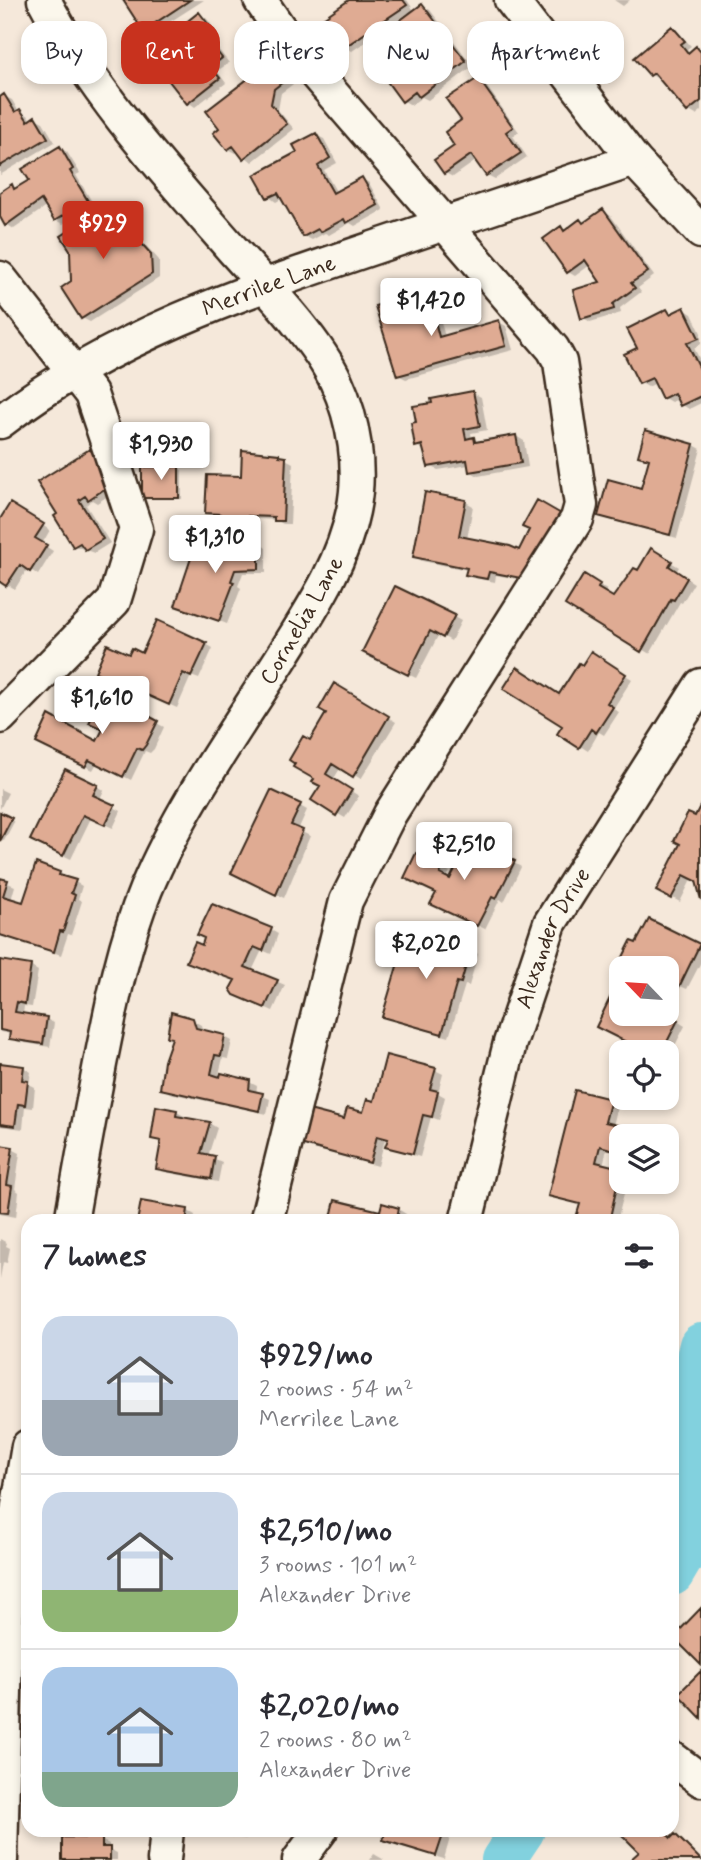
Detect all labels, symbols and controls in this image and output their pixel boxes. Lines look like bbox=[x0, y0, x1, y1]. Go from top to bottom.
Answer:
chip: Buy bbox=[21, 21, 107, 84]
chip: Rent bbox=[121, 21, 220, 84]
chip: Filters bbox=[234, 21, 349, 84]
chip: New bbox=[363, 21, 453, 84]
chip: Apartment bbox=[467, 21, 624, 84]
pin: $929 bbox=[62, 202, 144, 261]
text: $929 bbox=[78, 209, 128, 239]
street label: Merrilee Lane bbox=[198, 249, 340, 325]
pin: $1,420 bbox=[374, 278, 488, 338]
text: $1,420 bbox=[396, 286, 466, 316]
pin: $1,930 bbox=[104, 422, 218, 482]
text: $1,930 bbox=[129, 430, 193, 460]
pin: $1,310 bbox=[158, 516, 272, 575]
text: $1,310 bbox=[185, 523, 245, 553]
street label: Cornelia Lane bbox=[254, 551, 352, 691]
pin: $1,610 bbox=[45, 676, 159, 736]
text: $1,610 bbox=[70, 684, 134, 714]
pin: $2,510 bbox=[407, 822, 521, 882]
text: $2,510 bbox=[432, 830, 496, 860]
street label: Alexander Drive bbox=[510, 863, 598, 1013]
pin: $2,020 bbox=[369, 922, 483, 981]
text: $2,020 bbox=[391, 929, 461, 959]
north arrow bbox=[609, 956, 679, 1026]
map controls bbox=[609, 956, 679, 1194]
button: locate bbox=[609, 1040, 679, 1110]
button: layers bbox=[609, 1124, 679, 1194]
text: 7 homes bbox=[42, 1237, 147, 1276]
icon: filters bbox=[620, 1237, 658, 1275]
text: $929/mo bbox=[259, 1336, 373, 1375]
icon: home bbox=[98, 1344, 182, 1428]
text: 2 rooms · 54 m² bbox=[259, 1375, 413, 1405]
text: Merrilee Lane bbox=[259, 1405, 399, 1435]
text: $2,510/mo bbox=[259, 1512, 392, 1551]
icon: home bbox=[98, 1520, 182, 1604]
text: 3 rooms · 101 m² bbox=[259, 1551, 417, 1581]
text: Alexander Drive bbox=[259, 1581, 411, 1611]
text: $2,020/mo bbox=[259, 1687, 399, 1726]
icon: home bbox=[98, 1695, 182, 1779]
text: 2 rooms · 80 m² bbox=[259, 1726, 412, 1756]
text: Alexander Drive bbox=[259, 1756, 411, 1786]

